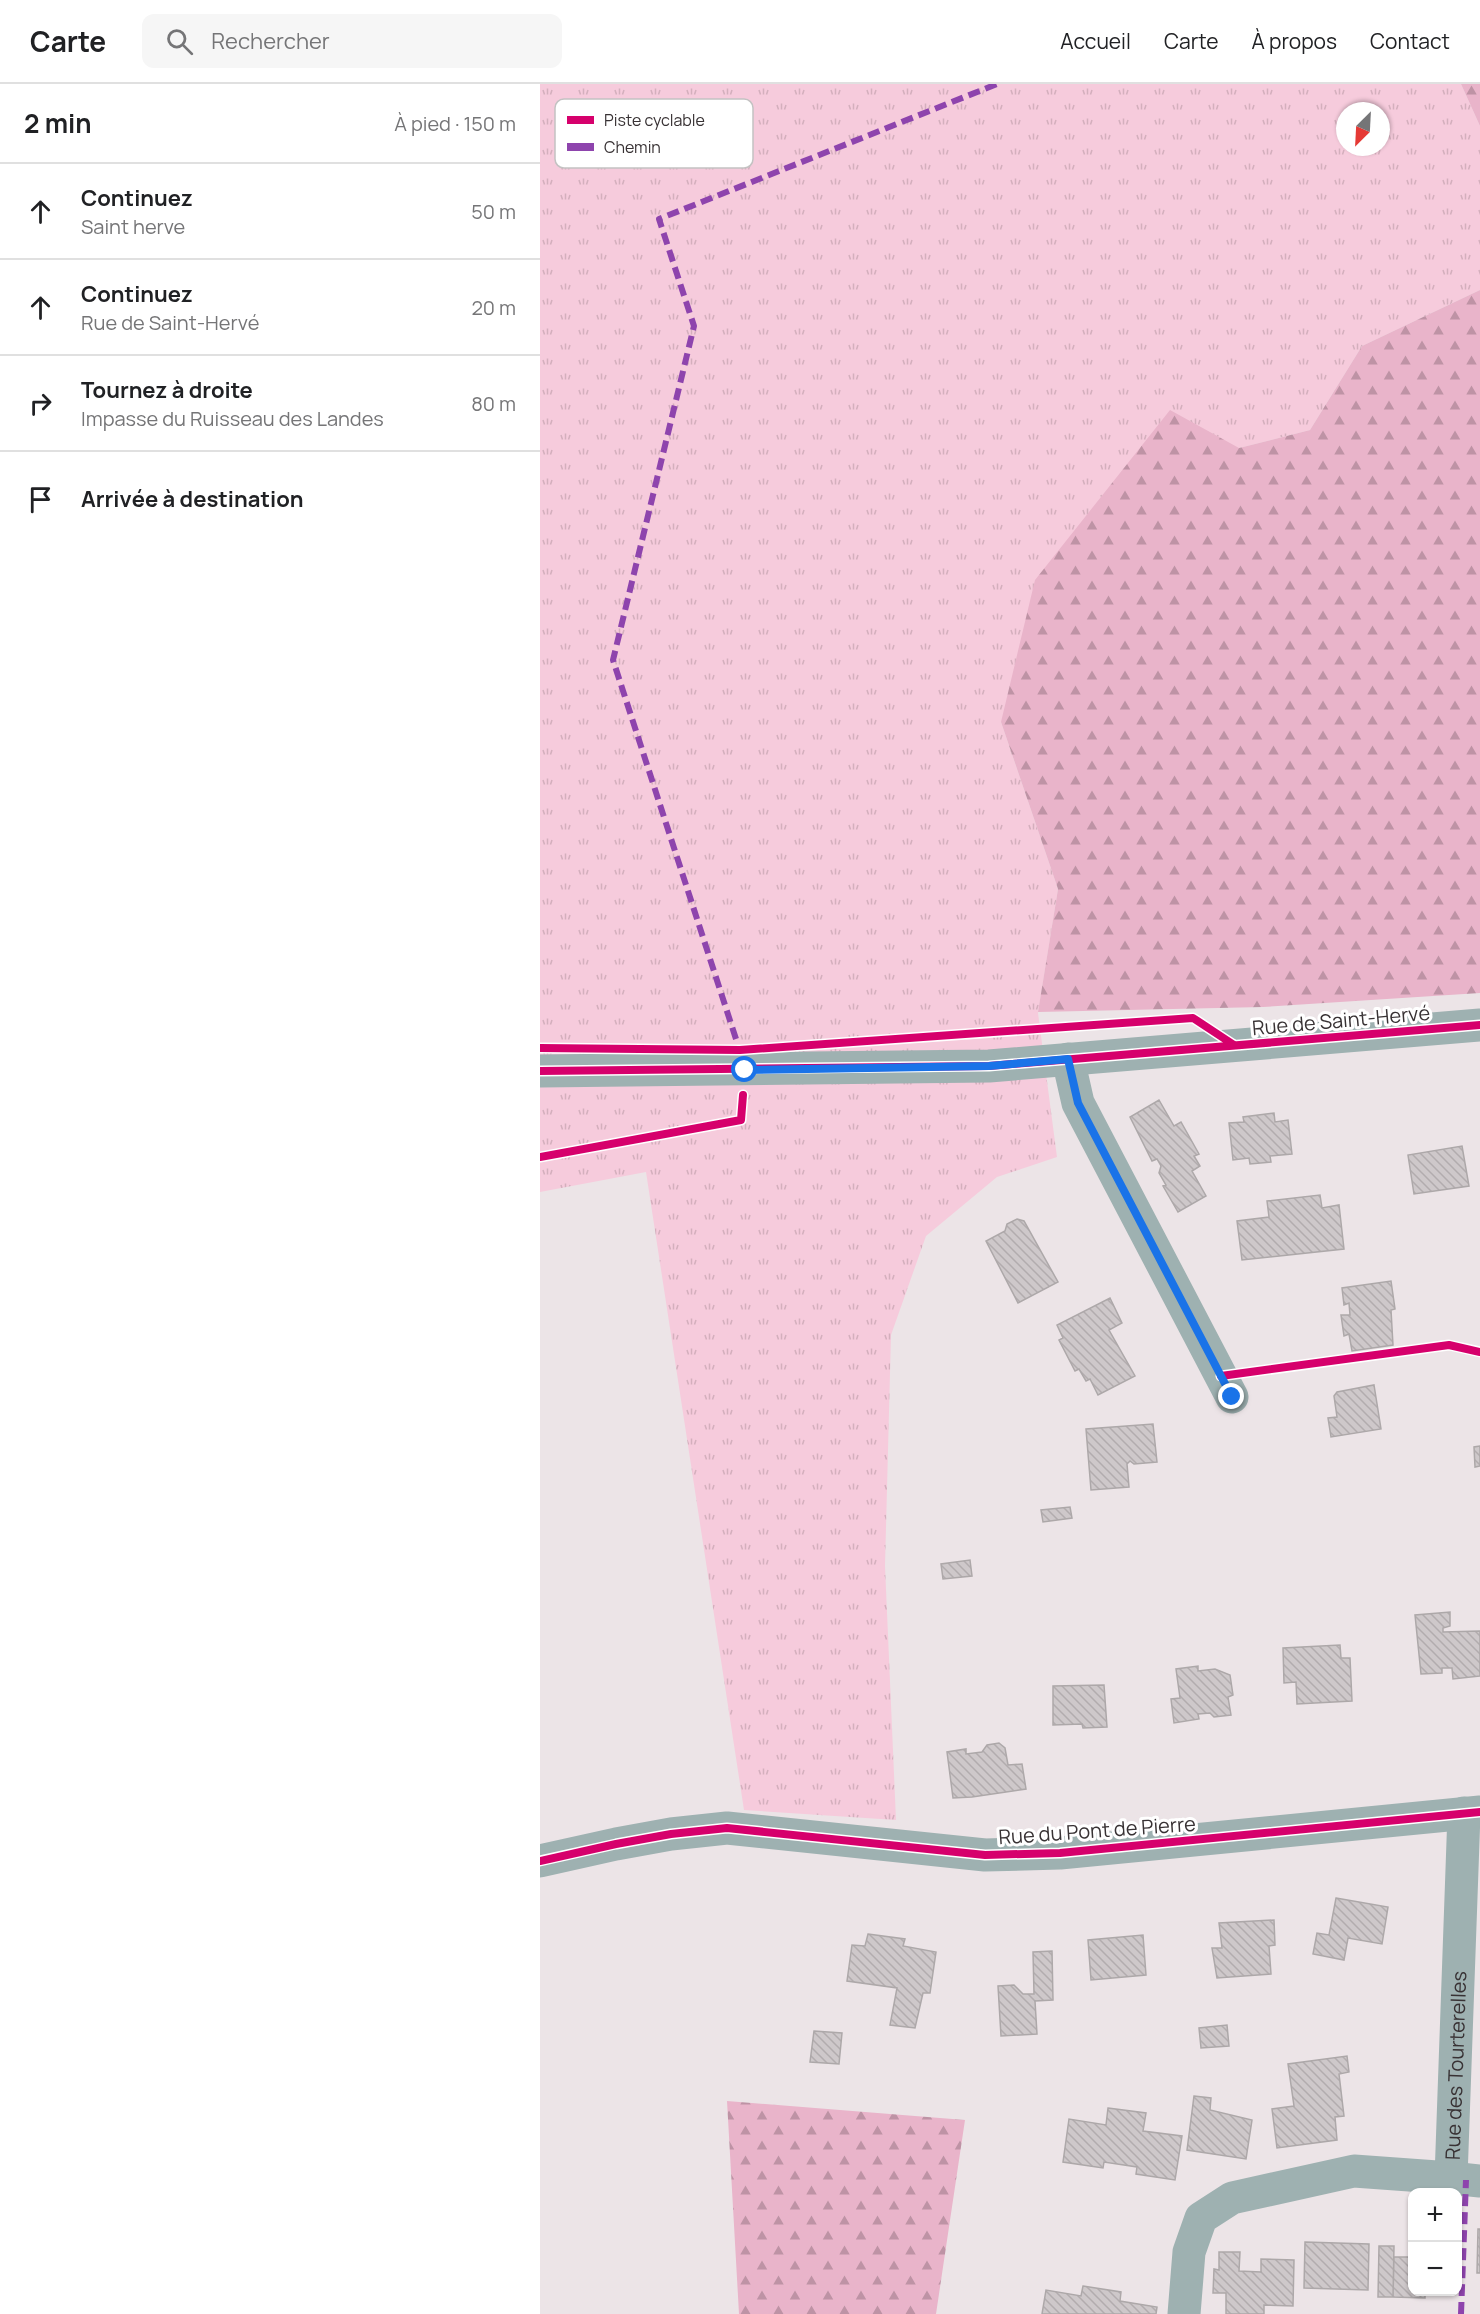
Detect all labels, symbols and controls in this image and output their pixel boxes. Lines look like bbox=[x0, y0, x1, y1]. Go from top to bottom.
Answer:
search box bbox=[142, 14, 562, 68]
text: Carte bbox=[30, 22, 106, 60]
icon: search bbox=[163, 25, 196, 58]
text: Rechercher bbox=[211, 26, 330, 56]
text: Accueil bbox=[1060, 27, 1131, 55]
text: Carte bbox=[1164, 27, 1218, 55]
text: À propos bbox=[1251, 27, 1337, 55]
text: Contact bbox=[1370, 27, 1450, 55]
legend bbox=[555, 99, 753, 168]
north arrow bbox=[1336, 102, 1390, 156]
text: 2 min bbox=[24, 105, 92, 141]
text: Piste cyclable bbox=[604, 109, 705, 131]
text: À pied · 150 m bbox=[394, 110, 516, 137]
text: Chemin bbox=[604, 136, 661, 158]
text: Continuez bbox=[81, 183, 193, 213]
icon: ahead bbox=[24, 195, 57, 228]
text: 50 m bbox=[471, 198, 516, 225]
text: Saint herve bbox=[81, 213, 185, 240]
text: Continuez bbox=[81, 279, 193, 309]
icon: ahead bbox=[24, 291, 57, 324]
text: 20 m bbox=[471, 294, 516, 321]
text: Rue de Saint-Hervé bbox=[81, 309, 260, 336]
text: Tournez à droite bbox=[81, 375, 253, 405]
icon: right bbox=[24, 387, 57, 420]
text: 80 m bbox=[471, 390, 516, 417]
text: Impasse du Ruisseau des Landes bbox=[81, 405, 384, 432]
icon: arrive bbox=[24, 483, 57, 516]
text: Arrivée à destination bbox=[81, 484, 304, 514]
street label: Rue de Saint-Hervé bbox=[1251, 999, 1431, 1041]
route start bbox=[731, 1056, 757, 1082]
route end bbox=[1218, 1383, 1244, 1409]
street label: Rue du Pont de Pierre bbox=[998, 1810, 1196, 1850]
street label: Rue des Tourterelles bbox=[1438, 1970, 1472, 2160]
map controls bbox=[1408, 2188, 1462, 2296]
button: + bbox=[1408, 2188, 1462, 2242]
button: − bbox=[1408, 2242, 1462, 2296]

